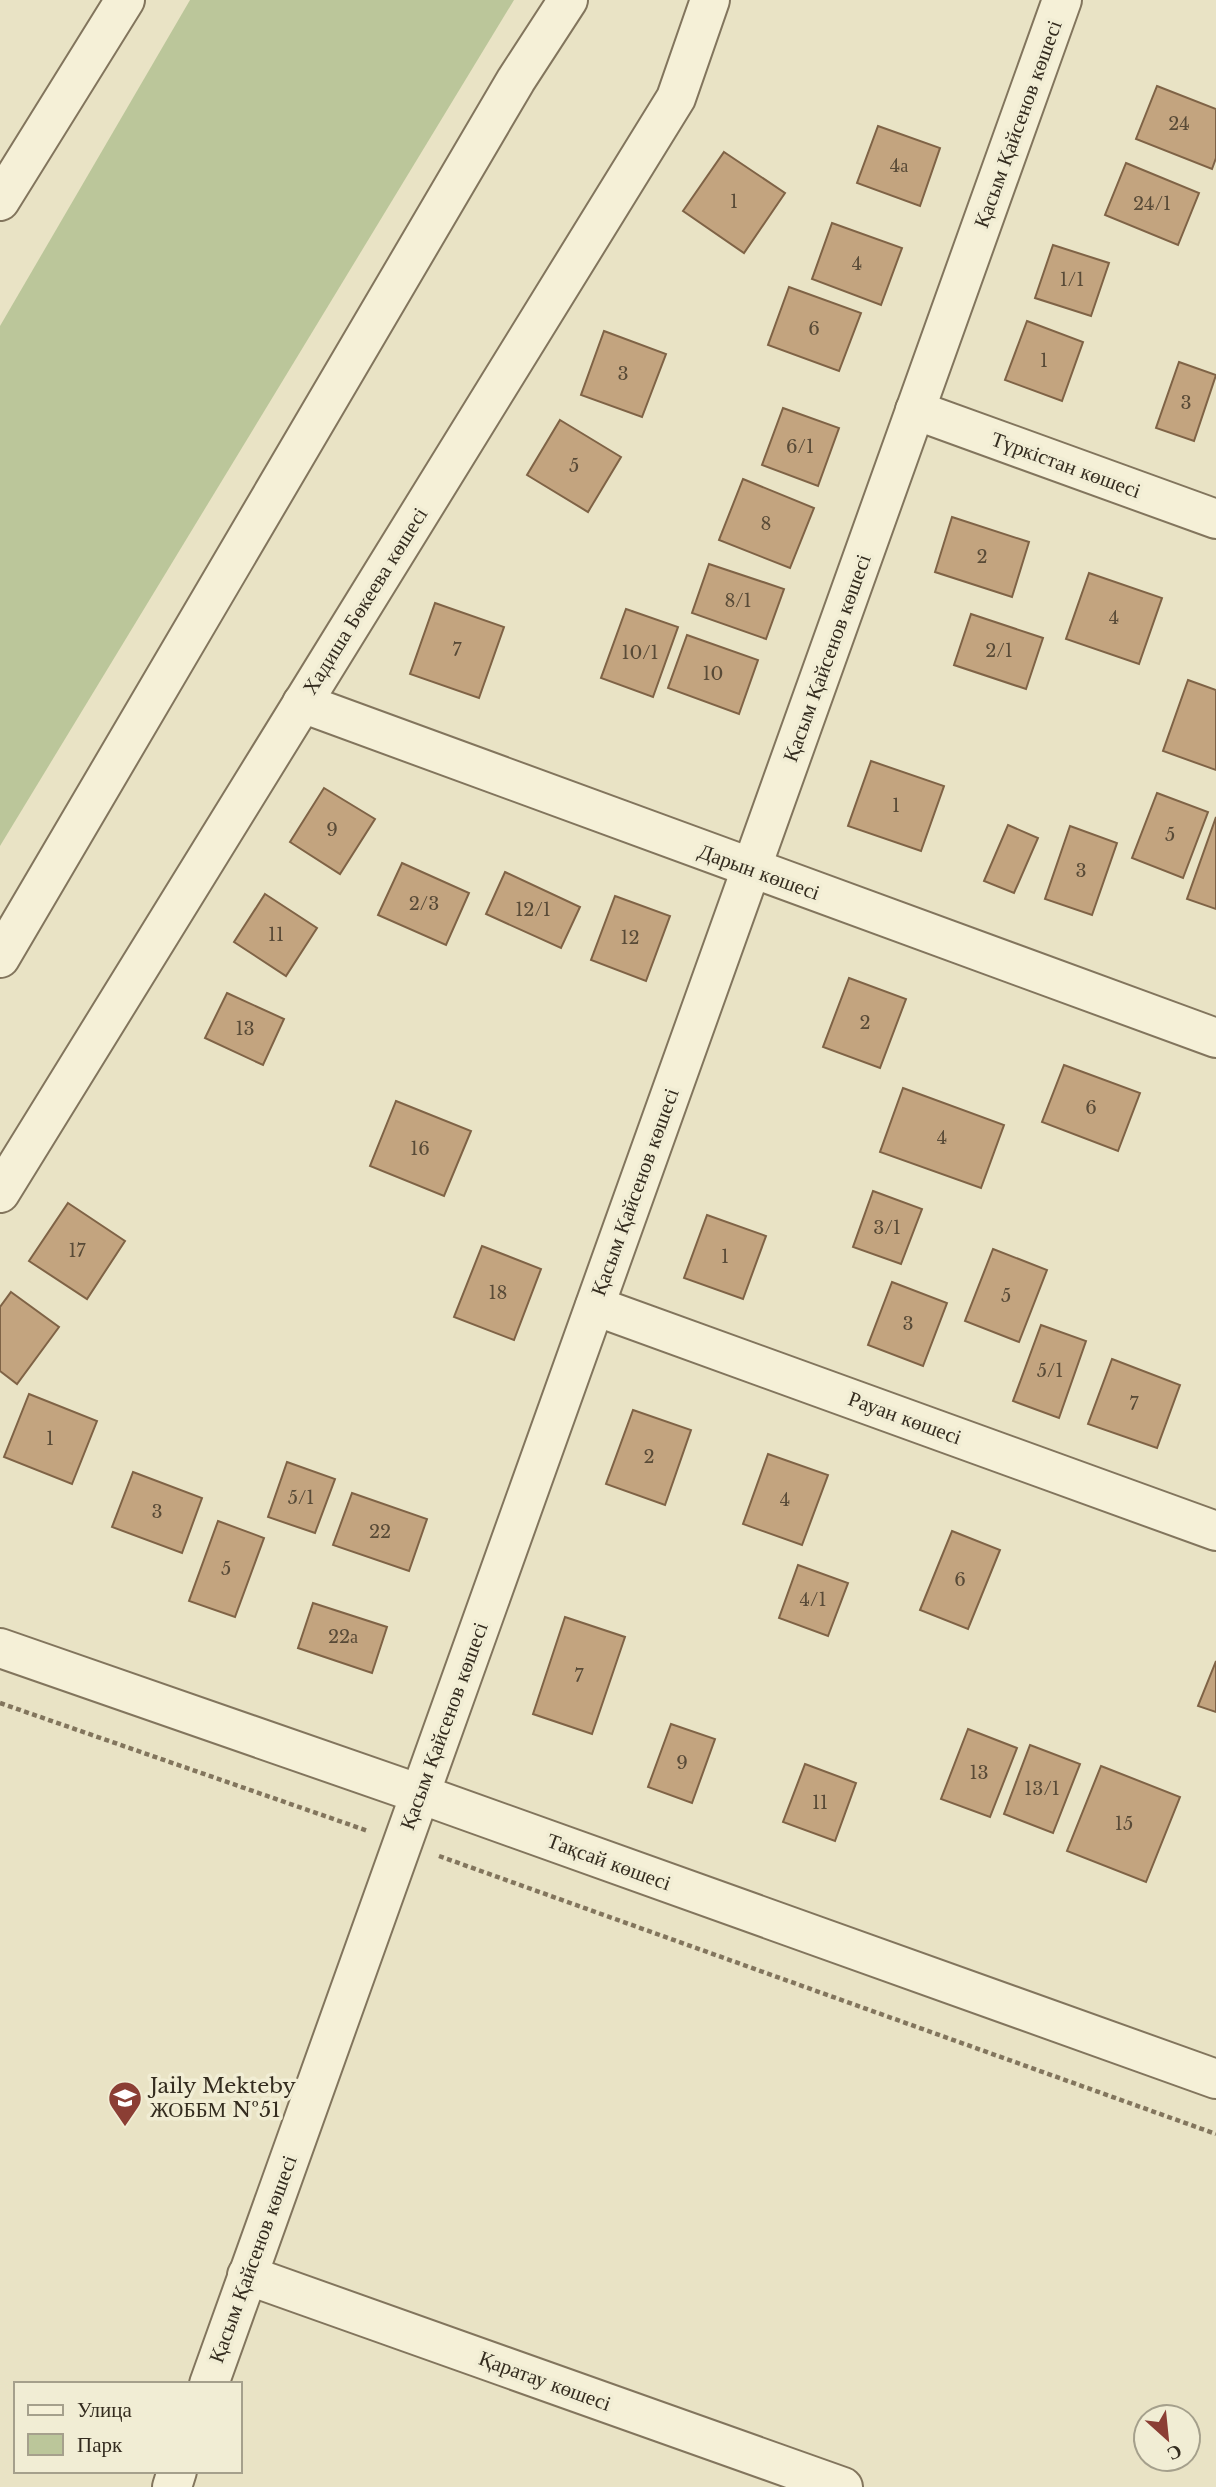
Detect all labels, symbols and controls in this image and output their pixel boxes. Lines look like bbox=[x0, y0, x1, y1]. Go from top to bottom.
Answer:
street label: Қасым Қайсенов көшесі bbox=[968, 16, 1068, 231]
house number: 24 bbox=[1168, 113, 1190, 135]
house number: 4а bbox=[890, 155, 908, 177]
house number: 1 bbox=[730, 191, 738, 213]
house number: 24/1 bbox=[1133, 193, 1171, 215]
house number: 4 bbox=[852, 253, 862, 275]
house number: 1/1 bbox=[1060, 269, 1084, 291]
house number: 6 bbox=[808, 318, 820, 340]
house number: 1 bbox=[1040, 350, 1048, 372]
house number: 3 bbox=[617, 363, 629, 385]
house number: 3 bbox=[1180, 392, 1192, 414]
street label: Түркістан көшесі bbox=[988, 426, 1144, 504]
house number: 6/1 bbox=[786, 436, 814, 458]
house number: 5 bbox=[569, 455, 579, 477]
street label: Хадиша Бөкеева көшесі bbox=[297, 503, 433, 699]
house number: 8 bbox=[761, 513, 771, 535]
house number: 2 bbox=[976, 546, 988, 568]
street label: Қасым Қайсенов көшесі bbox=[777, 550, 877, 765]
house number: 8/1 bbox=[724, 590, 752, 612]
house number: 4 bbox=[1109, 607, 1119, 629]
house number: 7 bbox=[452, 639, 462, 661]
house number: 2/1 bbox=[985, 640, 1013, 662]
house number: 10/1 bbox=[621, 642, 659, 664]
house number: 10 bbox=[703, 663, 723, 685]
house number: 1 bbox=[892, 795, 900, 817]
house number: 9 bbox=[326, 819, 338, 841]
house number: 5 bbox=[1165, 824, 1175, 846]
street label: Дарын көшесі bbox=[695, 838, 823, 906]
house number: 3 bbox=[1075, 860, 1087, 882]
house number: 2/3 bbox=[409, 893, 439, 915]
house number: 12/1 bbox=[515, 899, 551, 921]
house number: 11 bbox=[268, 924, 284, 946]
house number: 12 bbox=[620, 927, 640, 949]
house number: 2 bbox=[859, 1012, 871, 1034]
house number: 13 bbox=[235, 1018, 255, 1040]
street label: Қасым Қайсенов көшесі bbox=[585, 1084, 685, 1299]
house number: 6 bbox=[1085, 1097, 1097, 1119]
house number: 4 bbox=[937, 1127, 947, 1149]
house number: 16 bbox=[410, 1138, 430, 1160]
house number: 3/1 bbox=[873, 1217, 901, 1239]
house number: 17 bbox=[68, 1240, 86, 1262]
house number: 1 bbox=[721, 1246, 729, 1268]
house number: 18 bbox=[489, 1282, 507, 1304]
house number: 5 bbox=[1001, 1285, 1011, 1307]
house number: 3 bbox=[902, 1313, 914, 1335]
house number: 5/1 bbox=[1037, 1360, 1063, 1382]
street label: Рауан көшесі bbox=[845, 1385, 965, 1451]
house number: 7 bbox=[1129, 1393, 1139, 1415]
house number: 1 bbox=[46, 1428, 54, 1450]
house number: 2 bbox=[643, 1446, 655, 1468]
house number: 5/1 bbox=[288, 1487, 314, 1509]
house number: 4 bbox=[780, 1489, 790, 1511]
house number: 3 bbox=[151, 1501, 163, 1523]
house number: 22 bbox=[369, 1521, 391, 1543]
house number: 5 bbox=[221, 1558, 231, 1580]
house number: 6 bbox=[954, 1569, 966, 1591]
house number: 4/1 bbox=[800, 1589, 826, 1611]
street label: Қасым Қайсенов көшесі bbox=[394, 1618, 494, 1833]
house number: 22а bbox=[328, 1626, 358, 1648]
house number: 7 bbox=[574, 1665, 584, 1687]
house number: 9 bbox=[676, 1752, 688, 1774]
house number: 13 bbox=[969, 1762, 989, 1784]
house number: 13/1 bbox=[1024, 1778, 1060, 1800]
house number: 11 bbox=[812, 1792, 828, 1814]
house number: 15 bbox=[1115, 1813, 1133, 1835]
street label: Тақсай көшесі bbox=[544, 1828, 675, 1896]
place label: Jaily Mekteby ЖОББМ №51 bbox=[147, 2073, 297, 2123]
school or university icon: Jaily Mekteby ЖОББМ №51 bbox=[106, 2079, 144, 2128]
street label: Қасым Қайсенов көшесі bbox=[203, 2151, 303, 2366]
street label: Қаратау көшесі bbox=[475, 2345, 615, 2417]
legend bbox=[14, 2382, 242, 2473]
text: Улица bbox=[77, 2397, 132, 2423]
north arrow bbox=[1132, 2403, 1202, 2473]
text: Парк bbox=[77, 2432, 123, 2458]
text: С bbox=[1163, 2439, 1186, 2466]

